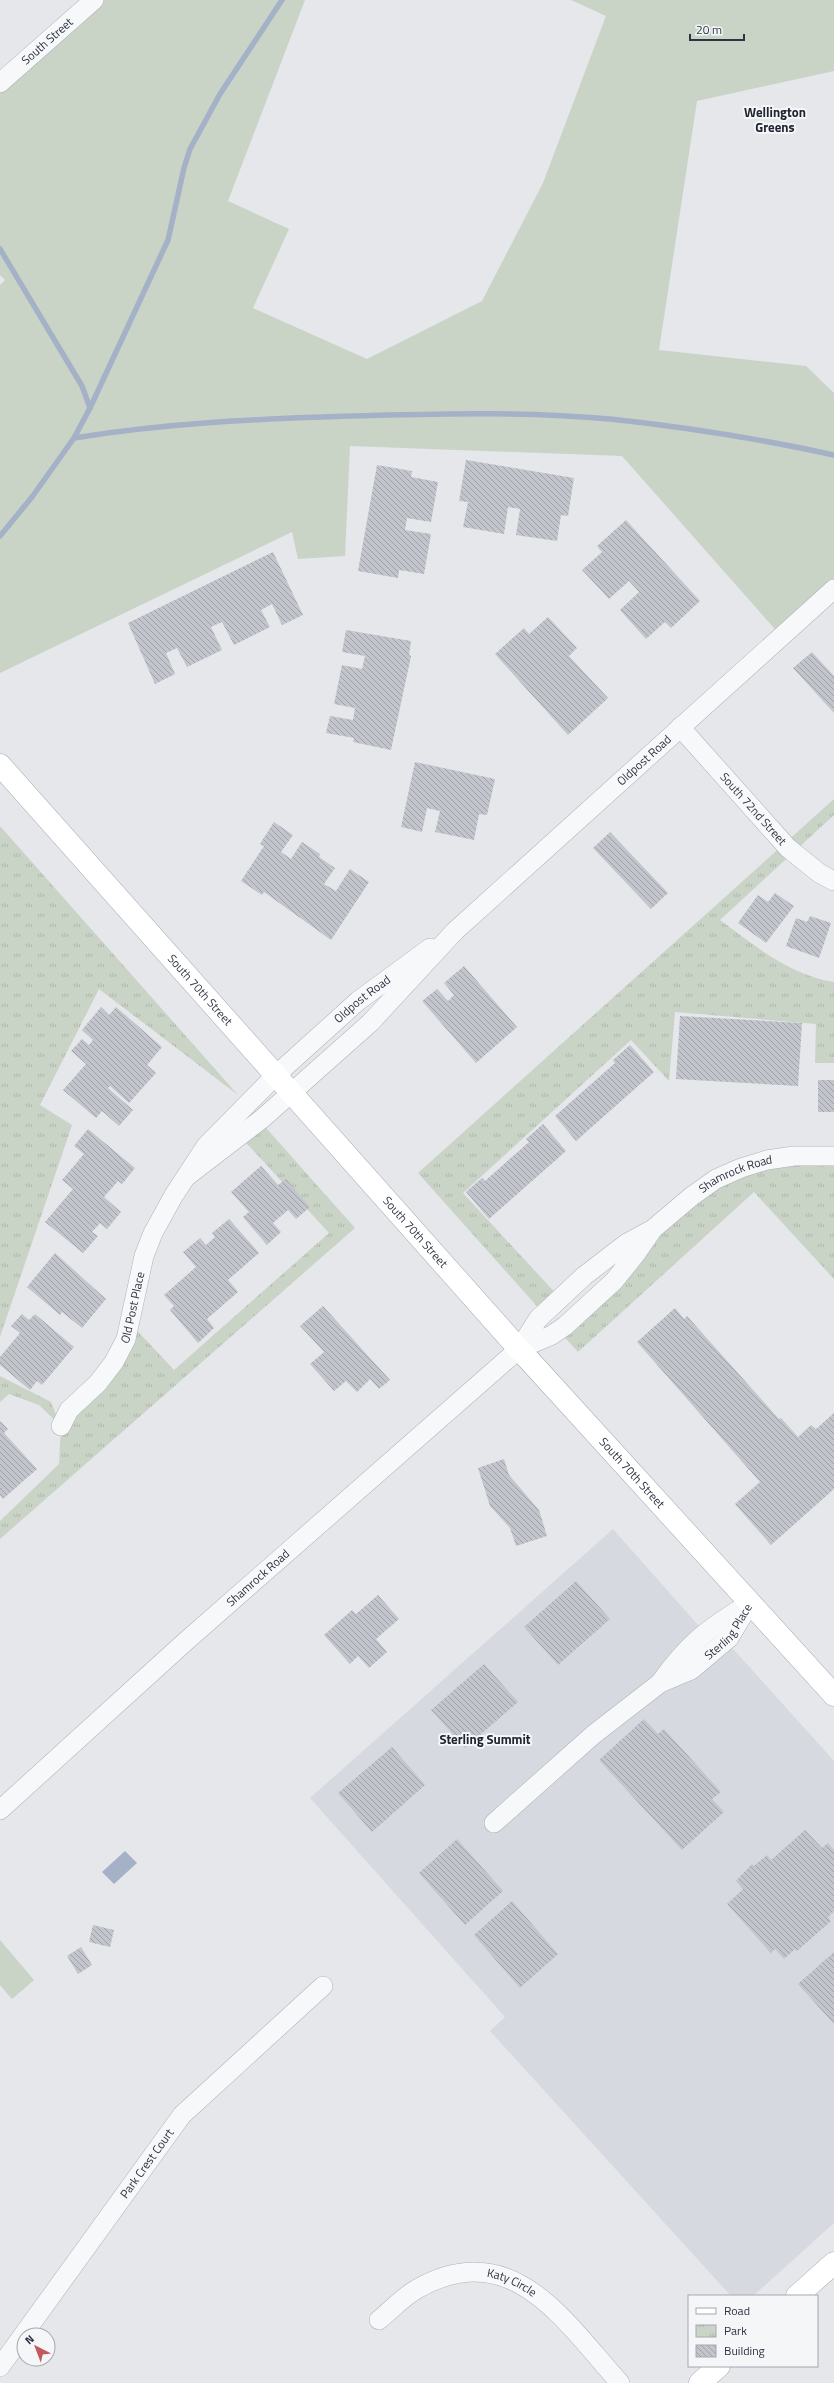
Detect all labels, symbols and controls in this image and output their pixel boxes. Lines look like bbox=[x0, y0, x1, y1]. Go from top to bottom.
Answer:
street label: South Street bbox=[17, 12, 78, 69]
scale bar bbox=[690, 16, 744, 42]
text: 20 m bbox=[696, 20, 722, 39]
district label: Wellington Greens bbox=[744, 102, 806, 137]
street label: Oldpost Road bbox=[612, 730, 675, 790]
street label: South 72nd Street bbox=[716, 768, 792, 850]
street label: South 70th Street bbox=[163, 950, 238, 1030]
street label: Oldpost Road bbox=[329, 970, 394, 1028]
street label: Shamrock Road bbox=[694, 1149, 773, 1198]
street label: South 70th Street bbox=[378, 1192, 453, 1272]
street label: Old Post Place bbox=[115, 1270, 149, 1347]
street label: South 70th Street bbox=[595, 1433, 670, 1513]
street label: Shamrock Road bbox=[222, 1544, 294, 1611]
street label: Sterling Place bbox=[700, 1600, 757, 1664]
district label: Sterling Summit bbox=[439, 1729, 531, 1749]
street label: Park Crest Court bbox=[115, 2124, 179, 2202]
street label: Katy Circle bbox=[486, 2263, 541, 2301]
legend bbox=[688, 2295, 818, 2367]
text: Road bbox=[724, 2301, 750, 2320]
text: Park bbox=[724, 2321, 747, 2340]
north arrow bbox=[16, 2327, 56, 2367]
text: N bbox=[21, 2331, 37, 2348]
text: Building bbox=[724, 2341, 765, 2360]

